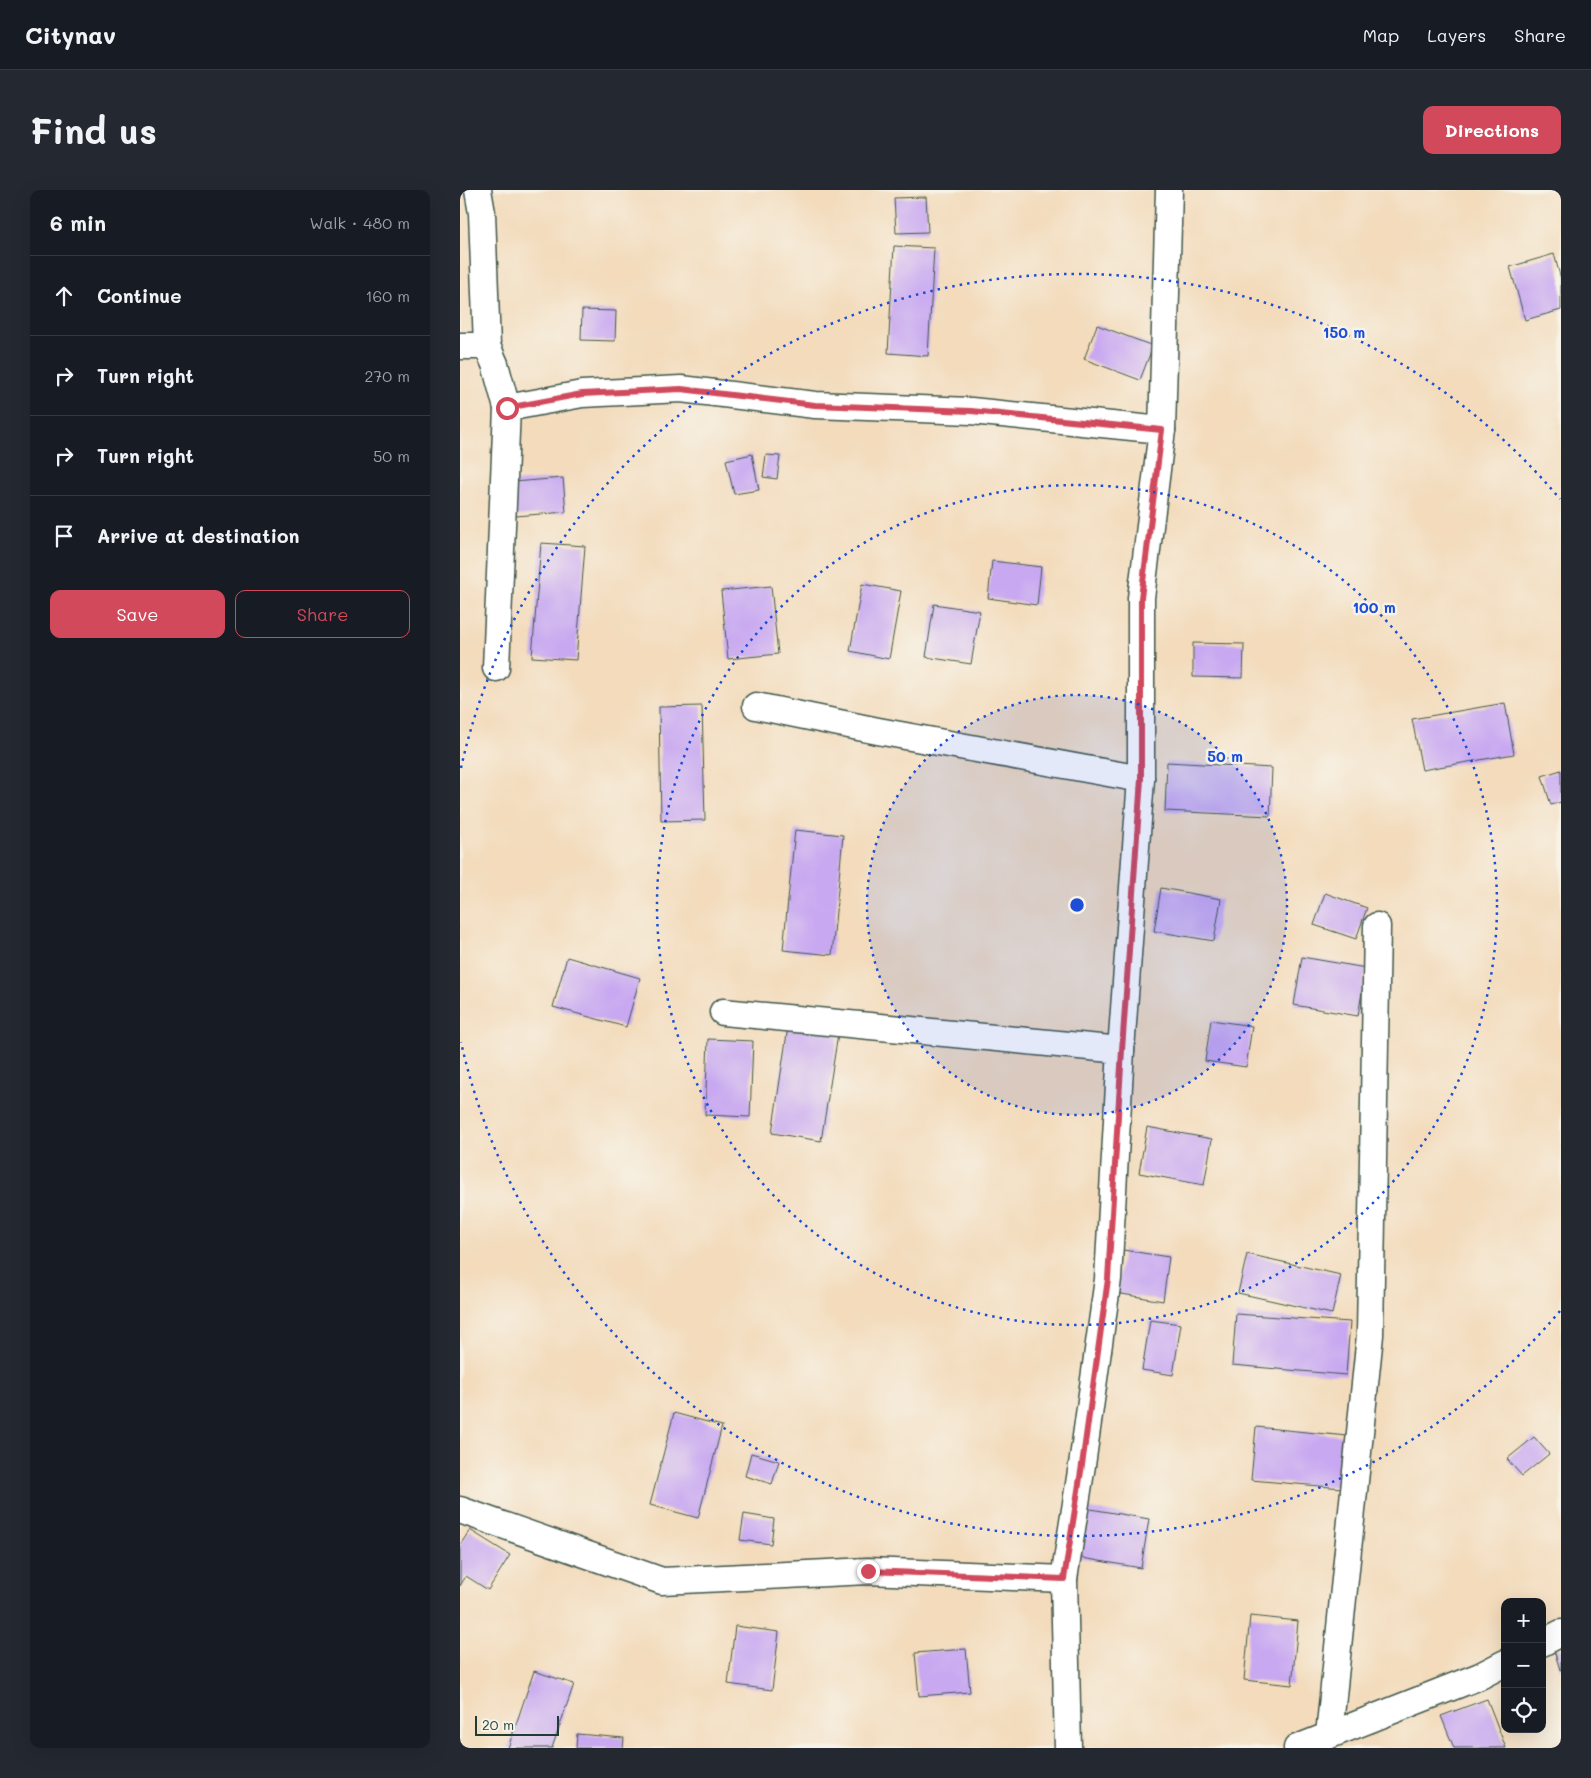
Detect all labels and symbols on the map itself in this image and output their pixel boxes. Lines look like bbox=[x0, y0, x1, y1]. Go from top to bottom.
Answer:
text: 150 m bbox=[1323, 322, 1365, 342]
route start bbox=[496, 397, 519, 420]
text: 100 m bbox=[1352, 597, 1396, 617]
text: 50 m bbox=[1207, 746, 1243, 766]
centre of rings bbox=[1068, 896, 1086, 914]
route end bbox=[857, 1560, 880, 1583]
scale bar bbox=[475, 1713, 559, 1736]

